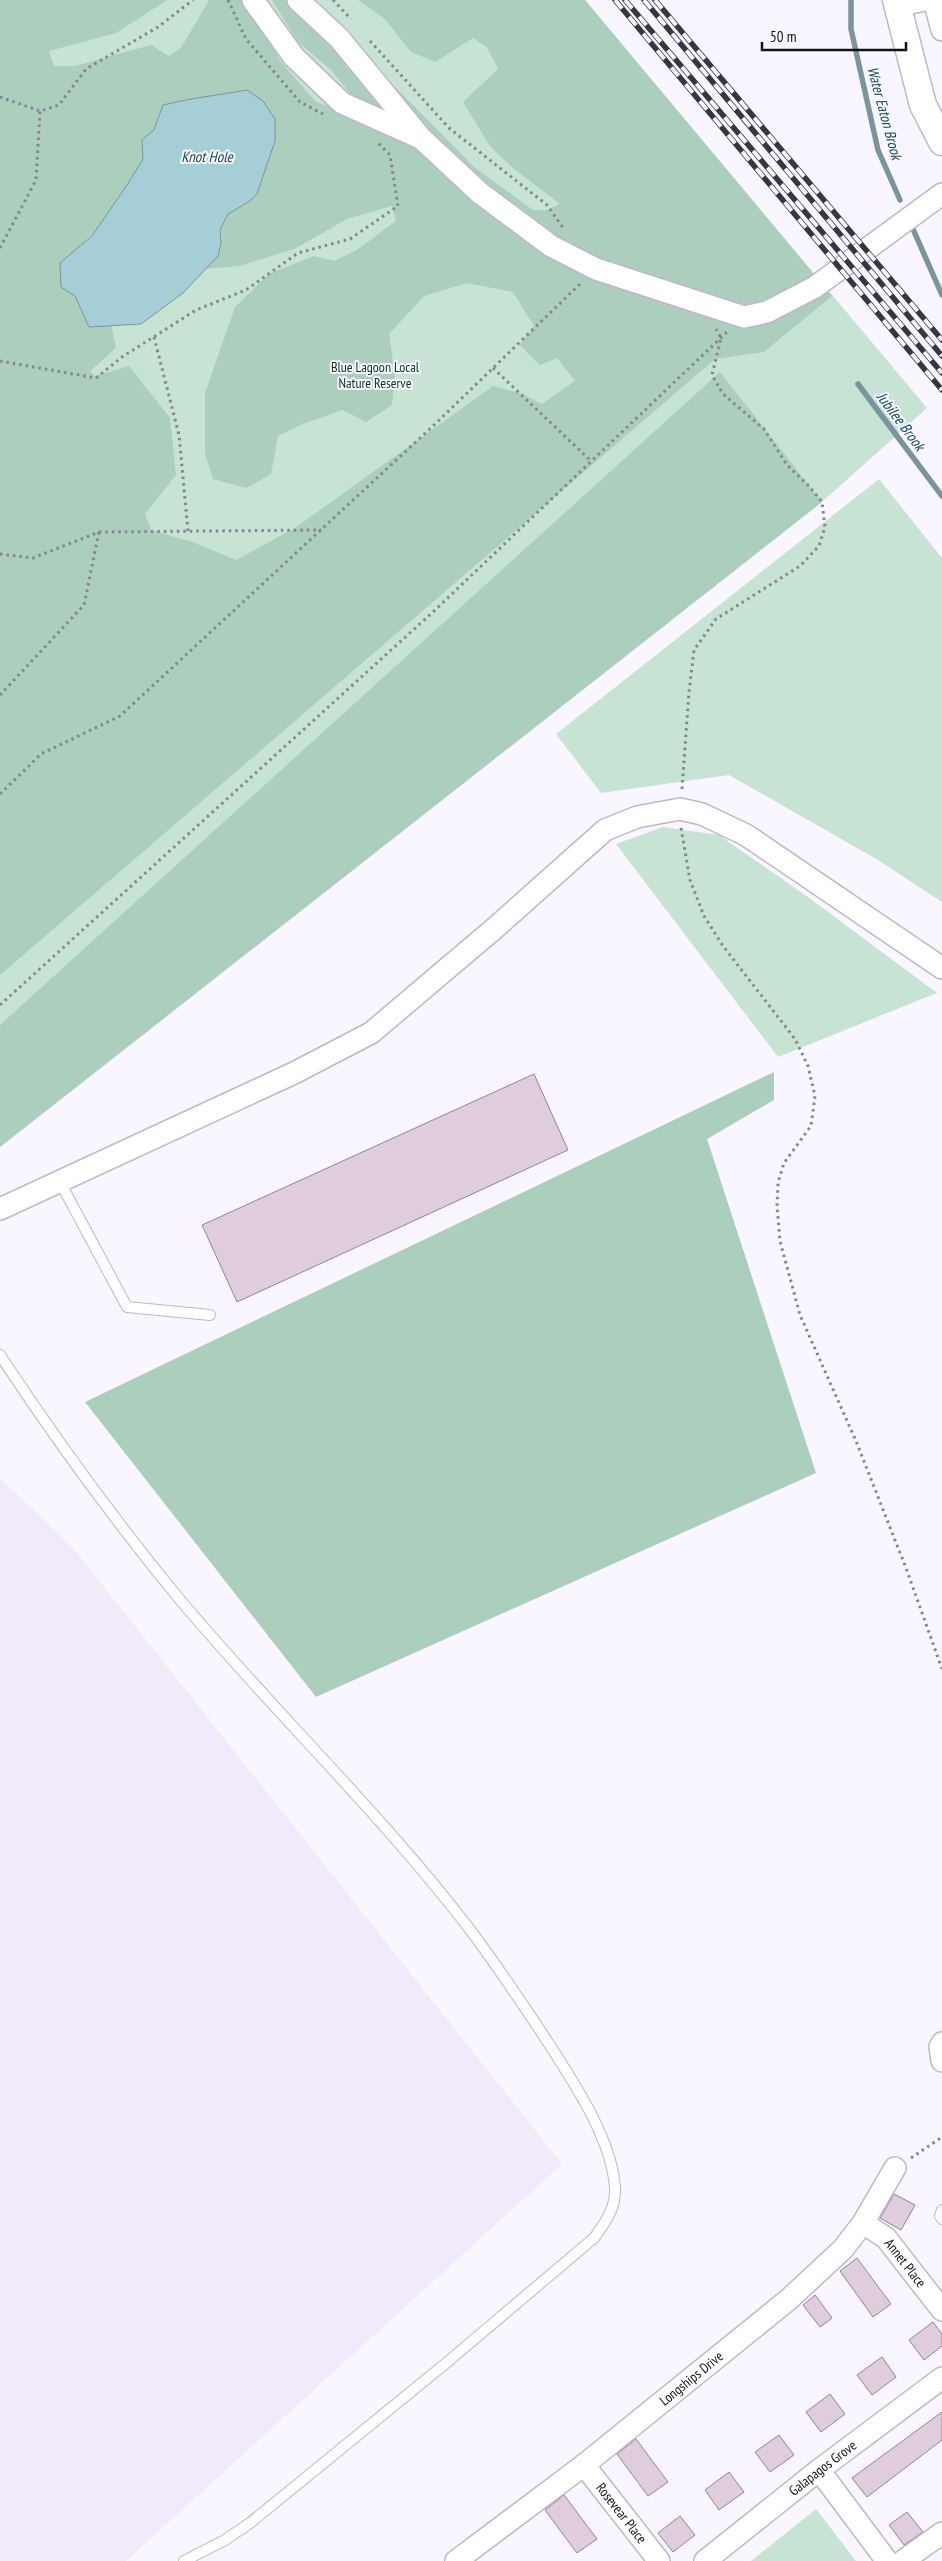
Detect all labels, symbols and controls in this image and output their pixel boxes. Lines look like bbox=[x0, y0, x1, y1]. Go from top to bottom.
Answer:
scale bar bbox=[762, 20, 906, 52]
text: 50 m bbox=[770, 27, 796, 46]
water label: Water Eaton Brook bbox=[863, 64, 907, 164]
water label: Knot Hole bbox=[181, 147, 234, 166]
park label: Blue Lagoon Local Nature Reserve bbox=[331, 358, 420, 392]
water label: Jubilee Brook bbox=[872, 387, 931, 456]
street label: Annet Place bbox=[881, 2235, 930, 2291]
street label: Longships Drive bbox=[656, 2347, 727, 2409]
street label: Galapagos Grove bbox=[785, 2436, 860, 2500]
street label: Rosevear Place bbox=[592, 2479, 651, 2547]

